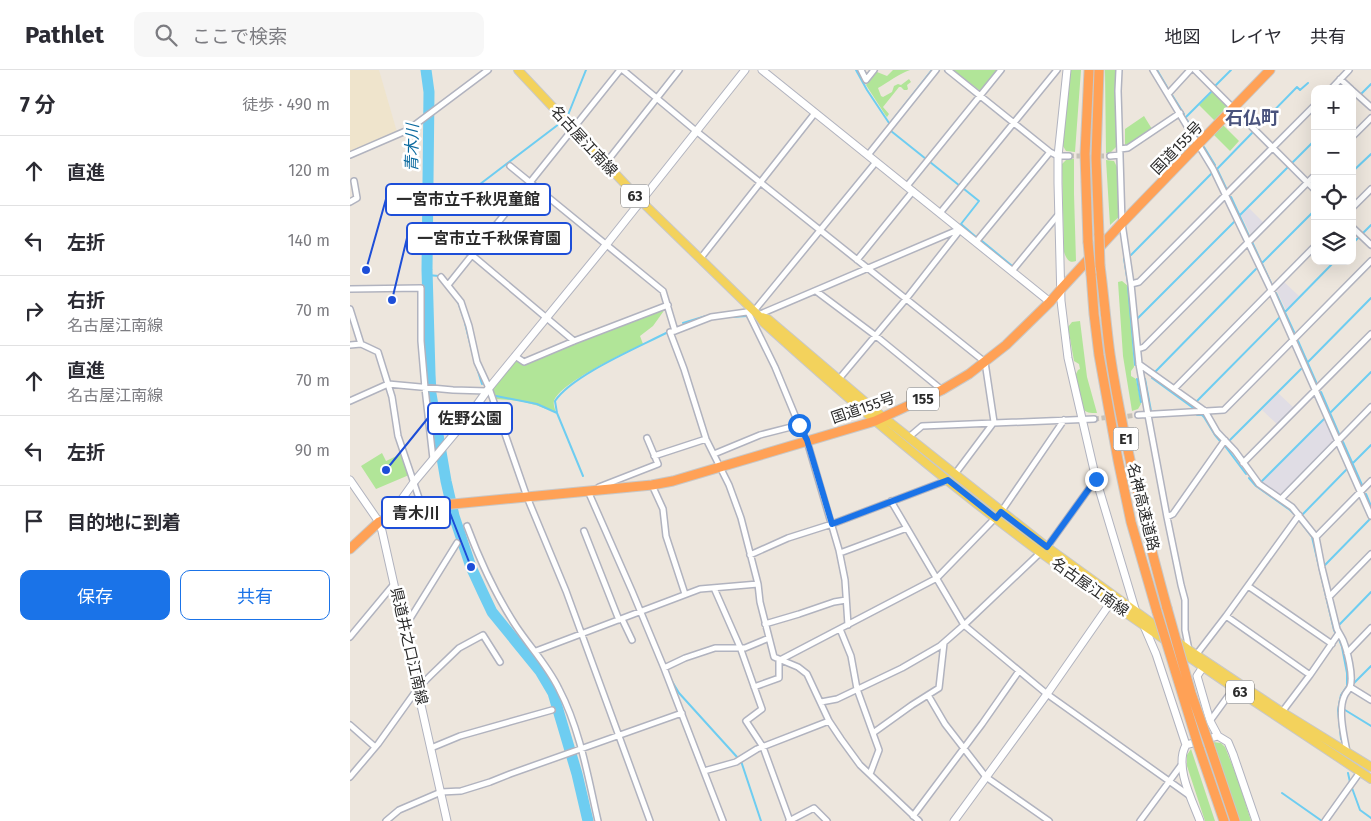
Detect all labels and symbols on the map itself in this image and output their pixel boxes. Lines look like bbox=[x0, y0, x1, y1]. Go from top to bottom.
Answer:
street label: 名古屋江南線 bbox=[547, 102, 621, 180]
district label: 石仏町 bbox=[1225, 107, 1279, 129]
street label: 国道155号 bbox=[1147, 118, 1207, 178]
water label: 青木川 bbox=[402, 122, 422, 172]
callout: 一宮市立千秋児童館 bbox=[386, 184, 550, 215]
road number: 63 bbox=[621, 184, 649, 208]
text: 一宮市立千秋児童館 bbox=[396, 190, 540, 209]
callout: 一宮市立千秋保育園 bbox=[407, 223, 571, 254]
text: 一宮市立千秋保育園 bbox=[417, 229, 561, 248]
road number: 155 bbox=[907, 388, 939, 410]
street label: 国道155号 bbox=[829, 389, 897, 427]
callout: 佐野公園 bbox=[428, 403, 512, 434]
text: 佐野公園 bbox=[437, 409, 502, 428]
route start bbox=[788, 414, 811, 437]
road number: E1 bbox=[1114, 428, 1138, 450]
street label: 名神高速道路 bbox=[1123, 461, 1163, 553]
route end bbox=[1085, 468, 1108, 491]
callout: 青木川 bbox=[382, 497, 450, 528]
text: 青木川 bbox=[392, 504, 440, 523]
street label: 名古屋江南線 bbox=[1048, 554, 1132, 620]
street label: 県道井之口江南線 bbox=[387, 586, 431, 706]
road number: 63 bbox=[1226, 680, 1254, 704]

